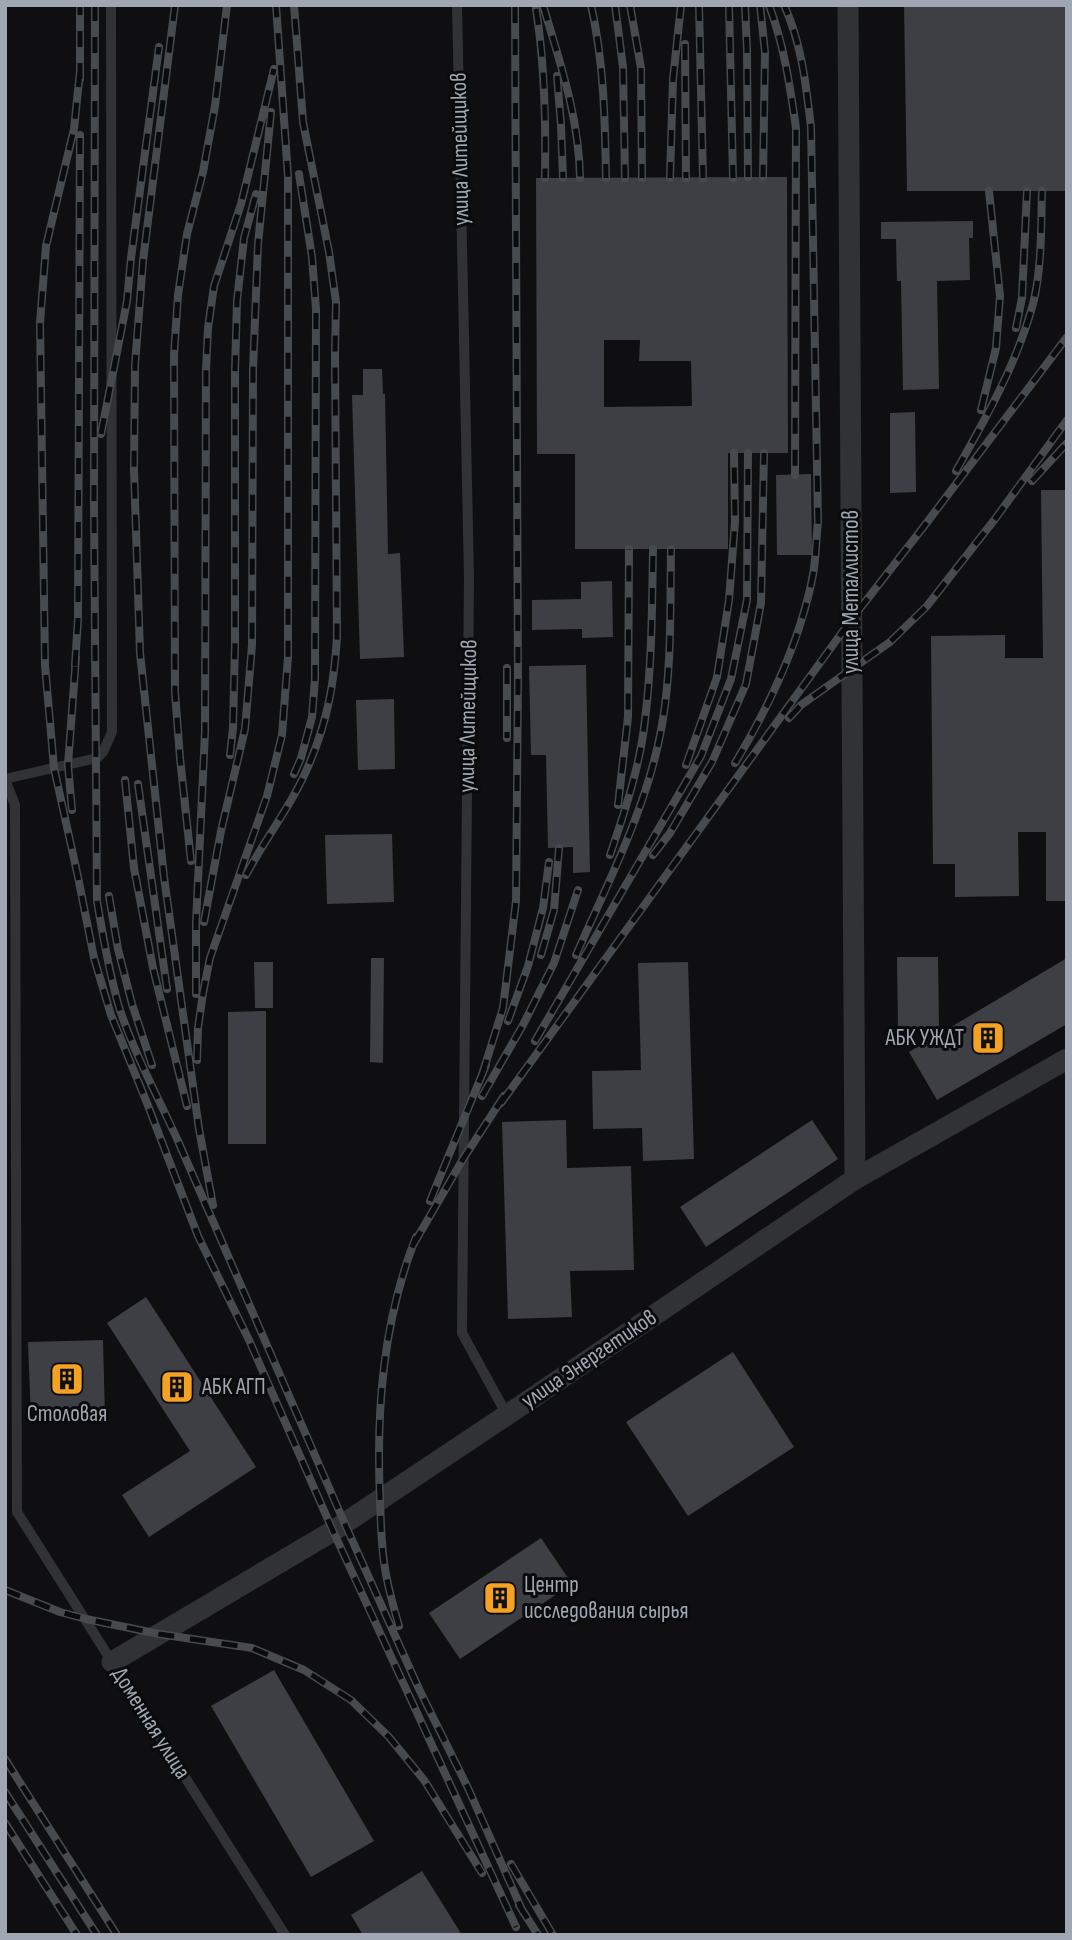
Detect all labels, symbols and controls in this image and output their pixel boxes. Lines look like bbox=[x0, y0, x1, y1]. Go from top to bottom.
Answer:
street label: улица Литейщиков bbox=[445, 72, 475, 226]
street label: улица Металлистов bbox=[837, 510, 865, 674]
street label: улица Литейщиков bbox=[453, 639, 483, 793]
building icon: АБК УЖДТ bbox=[969, 1019, 1007, 1057]
place label: АБК УЖДТ bbox=[885, 1024, 964, 1052]
street label: улица Энергетиков bbox=[516, 1303, 662, 1415]
building icon: Столовая bbox=[48, 1360, 86, 1398]
building icon: АБК АГП bbox=[158, 1368, 196, 1406]
place label: АБК АГП bbox=[201, 1373, 266, 1401]
place label: Столовая bbox=[27, 1400, 107, 1428]
place label: Центр исследования сырья bbox=[524, 1571, 688, 1625]
building icon: Центр исследования сырья bbox=[481, 1579, 519, 1617]
street label: Доменная улица bbox=[106, 1662, 196, 1784]

